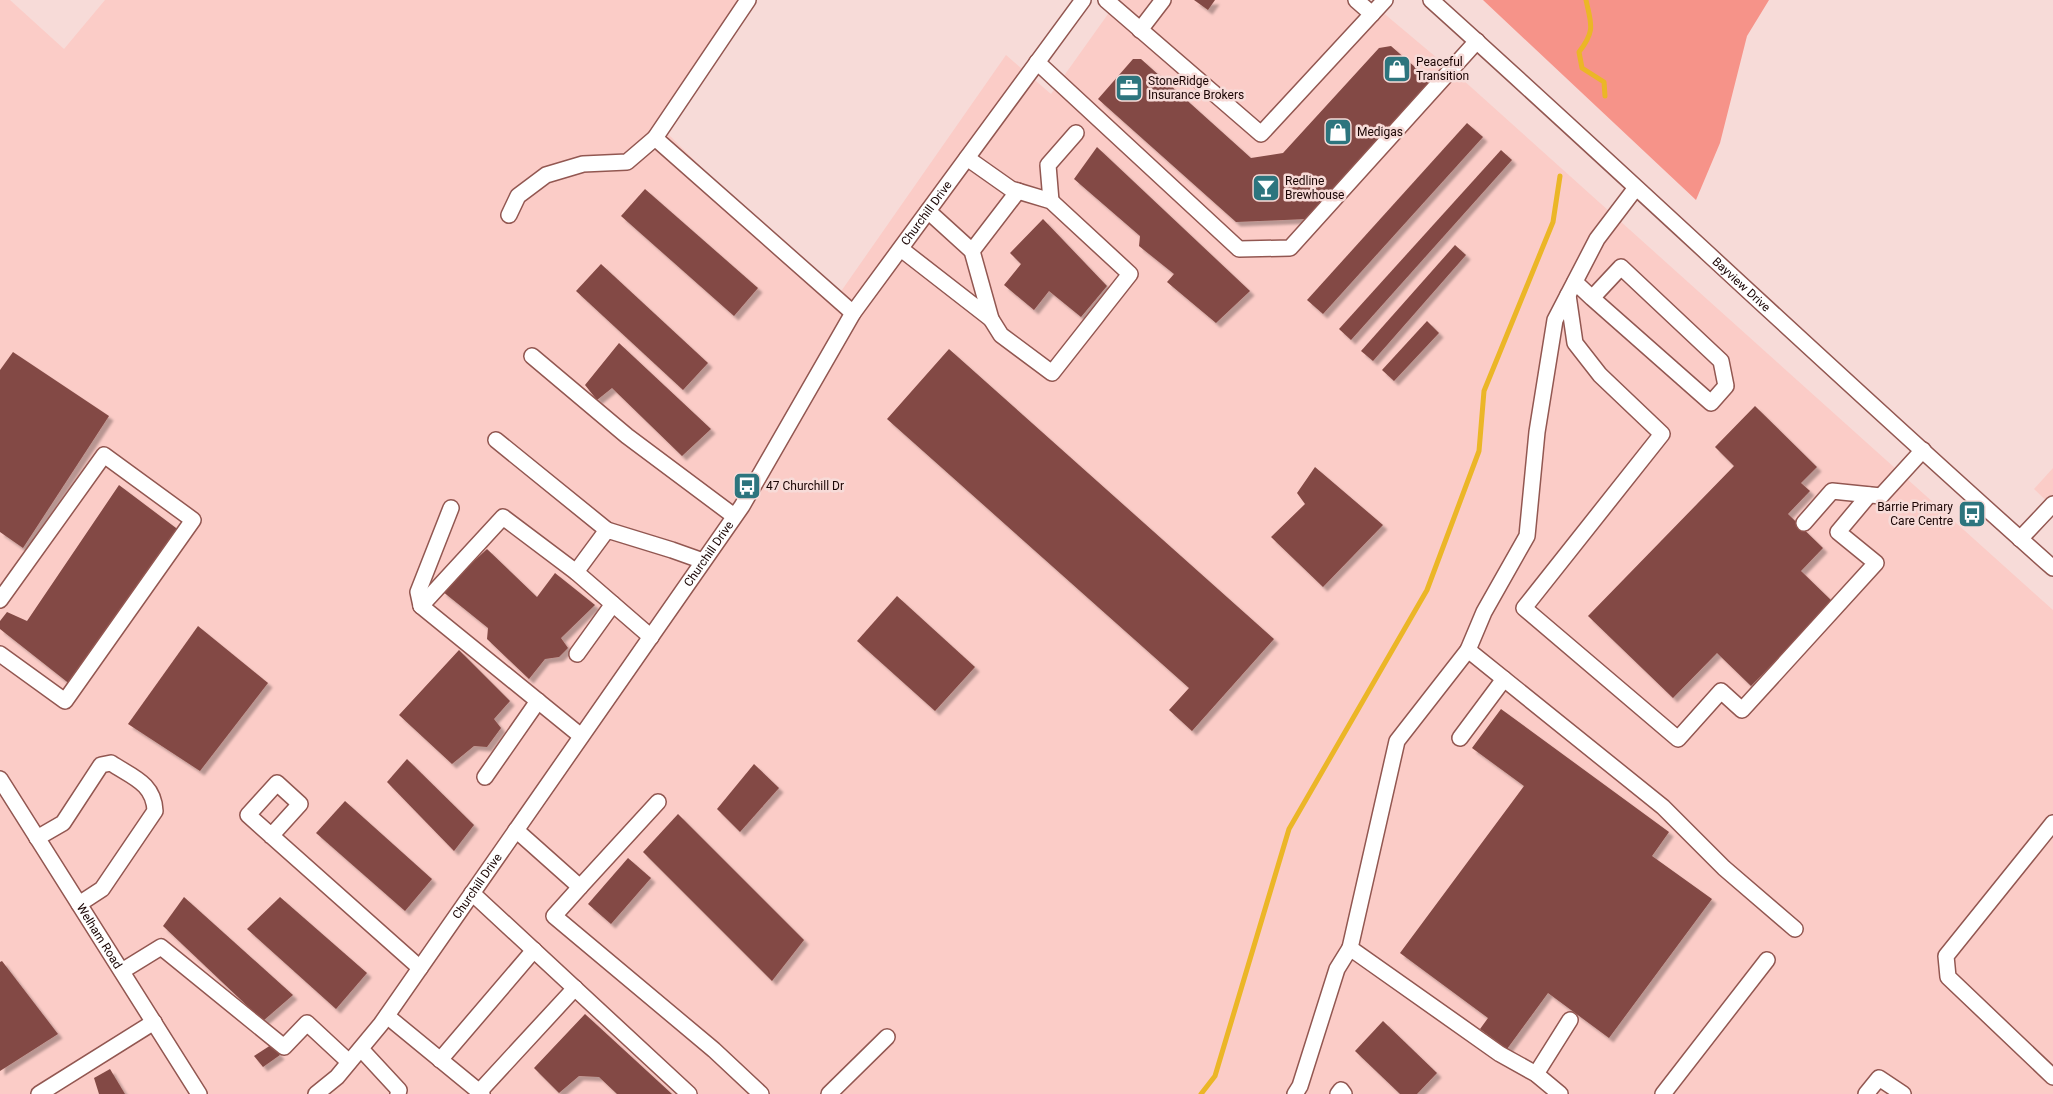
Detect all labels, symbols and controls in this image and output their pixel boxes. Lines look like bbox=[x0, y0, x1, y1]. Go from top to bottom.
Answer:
shop icon: Peaceful Transition bbox=[1382, 54, 1412, 84]
place label: Peaceful Transition bbox=[1416, 55, 1469, 83]
office icon: StoneRidge Insurance Brokers bbox=[1114, 73, 1144, 103]
place label: StoneRidge Insurance Brokers bbox=[1148, 74, 1244, 102]
shop icon: Medigas bbox=[1323, 117, 1353, 147]
place label: Medigas bbox=[1357, 125, 1403, 139]
bar icon: Redline Brewhouse bbox=[1251, 173, 1281, 203]
place label: Redline Brewhouse bbox=[1285, 174, 1344, 202]
street label: Churchill Drive bbox=[898, 178, 955, 248]
street label: Bayview Drive bbox=[1710, 254, 1773, 315]
bus stop icon: 47 Churchill Dr bbox=[732, 471, 762, 501]
place label: 47 Churchill Dr bbox=[766, 479, 844, 493]
bus stop icon: Barrie Primary Care Centre bbox=[1957, 499, 1987, 529]
place label: Barrie Primary Care Centre bbox=[1877, 500, 1953, 528]
street label: Churchill Drive bbox=[681, 518, 736, 589]
street label: Churchill Drive bbox=[449, 851, 505, 922]
street label: Welham Road bbox=[74, 901, 125, 971]

